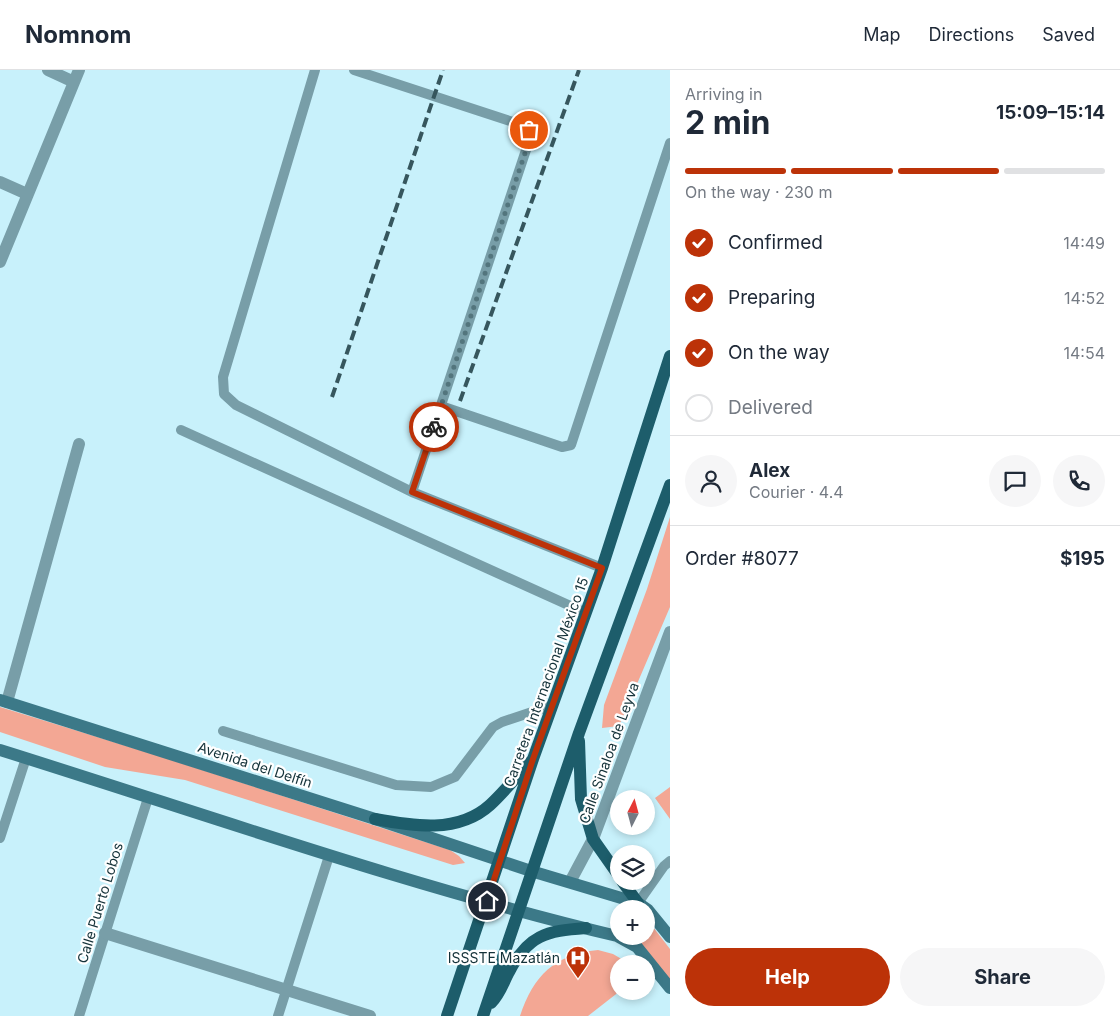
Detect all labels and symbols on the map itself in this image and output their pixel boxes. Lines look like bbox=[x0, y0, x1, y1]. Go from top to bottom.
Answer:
pin bbox=[508, 109, 550, 151]
courier bbox=[409, 402, 459, 452]
street label: Carretera Internacional México 15 bbox=[500, 575, 591, 789]
street label: Calle Sinaloa de Leyva bbox=[575, 680, 642, 826]
street label: Avenida del Delfín bbox=[196, 738, 314, 791]
north arrow bbox=[610, 790, 655, 835]
street label: Calle Puerto Lobos bbox=[73, 840, 126, 965]
pin bbox=[466, 880, 508, 922]
hospital icon: ISSSTE Mazatlán bbox=[565, 945, 591, 979]
place label: ISSSTE Mazatlán bbox=[448, 949, 560, 966]

